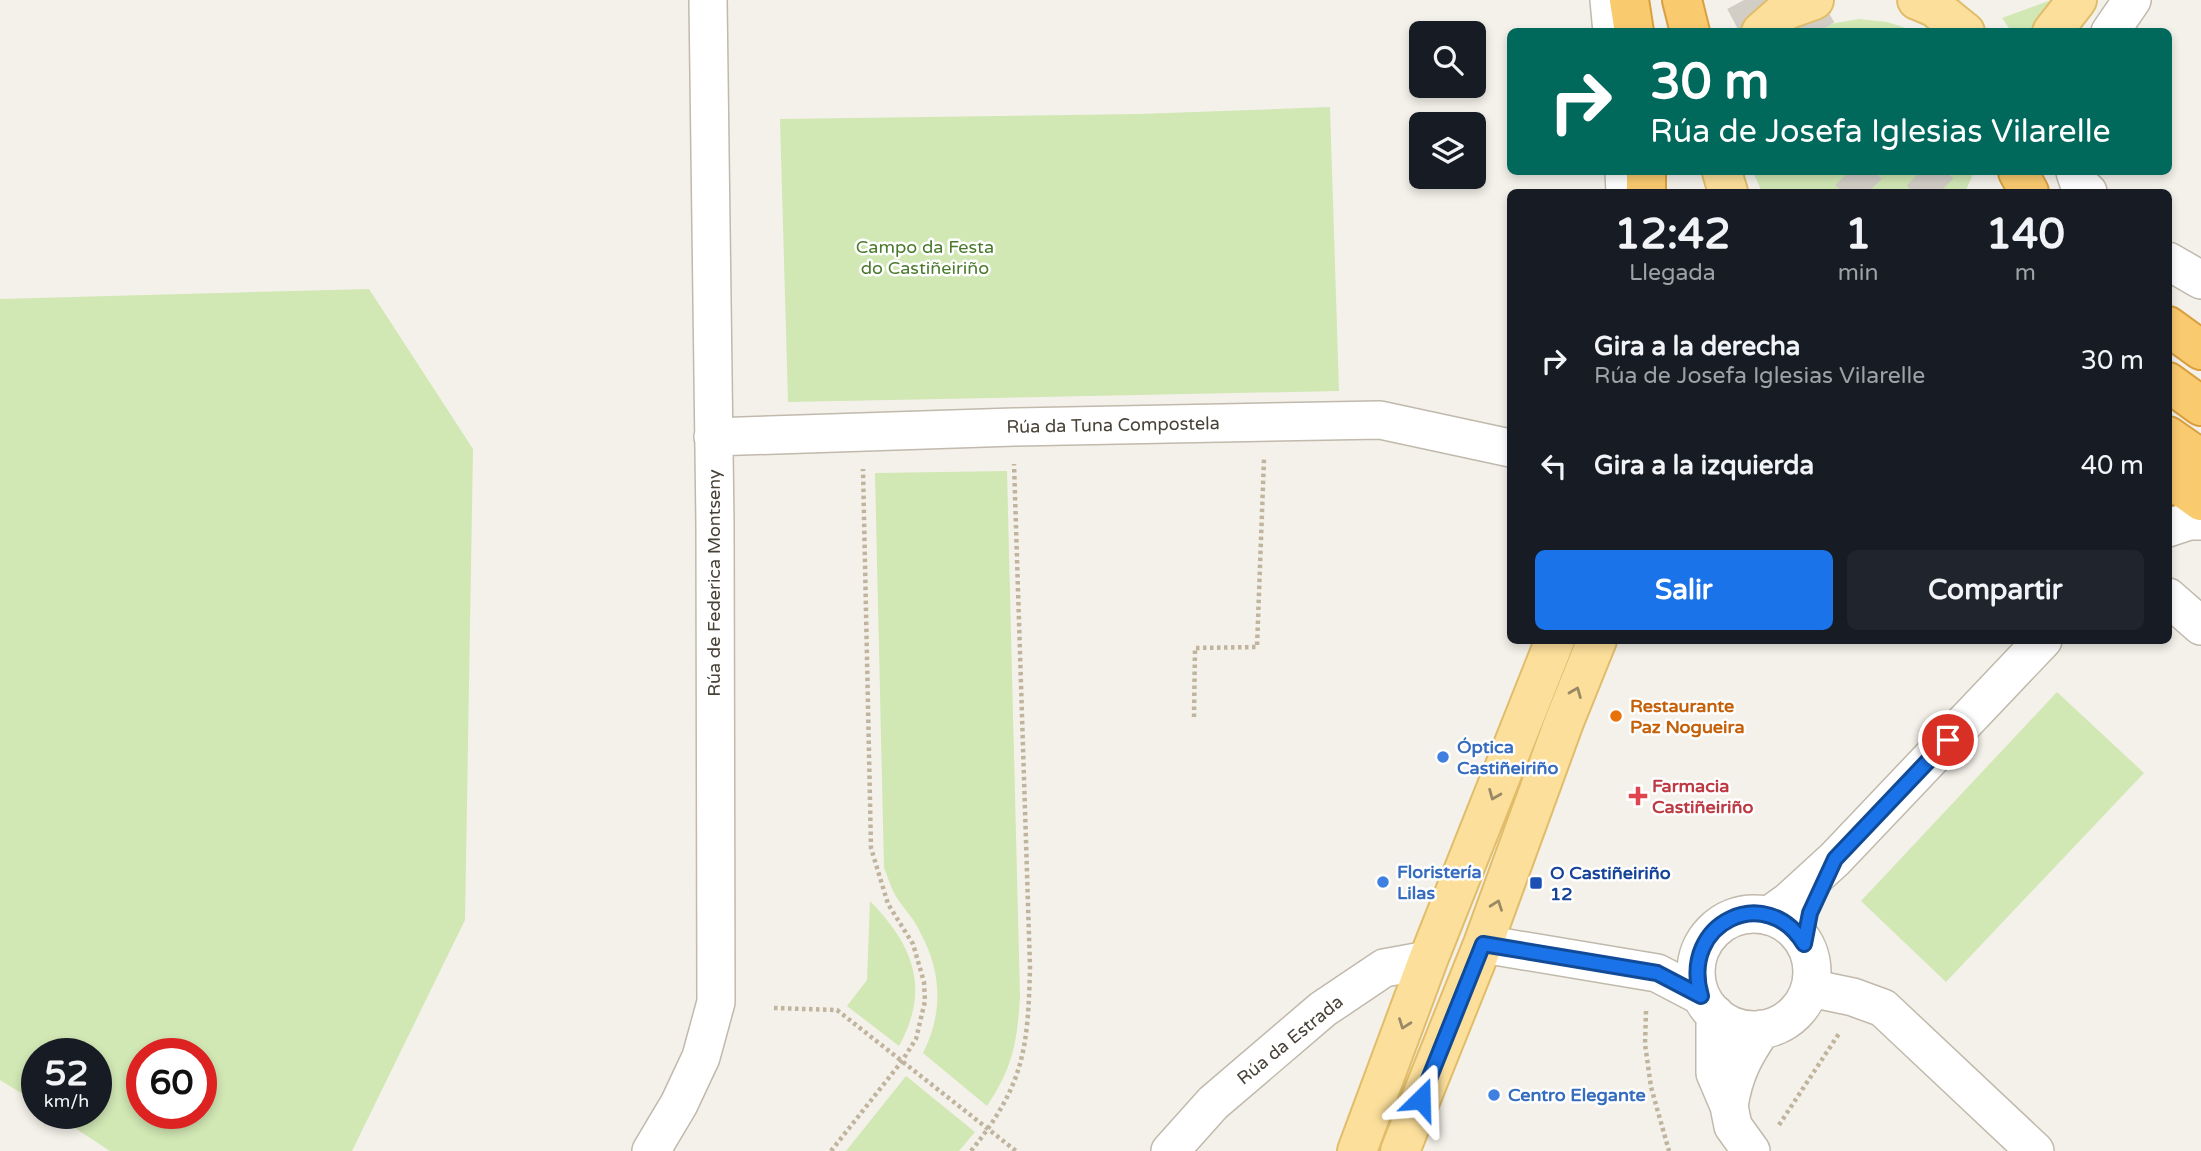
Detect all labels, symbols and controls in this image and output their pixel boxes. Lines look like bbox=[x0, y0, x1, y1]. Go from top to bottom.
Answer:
map controls bbox=[1409, 21, 1486, 189]
button: search bbox=[1409, 21, 1486, 98]
text: 30 m bbox=[1650, 53, 1769, 112]
icon: right bbox=[1535, 56, 1626, 147]
button: layers bbox=[1409, 112, 1486, 189]
text: Rúa de Josefa Iglesias Vilarelle bbox=[1650, 113, 2111, 151]
text: 12:42 bbox=[1614, 209, 1731, 260]
text: 1 bbox=[1845, 209, 1871, 260]
text: 140 bbox=[1986, 209, 2065, 260]
park label: Campo da Festa do Castiñeiriño bbox=[856, 236, 994, 279]
text: Llegada bbox=[1629, 259, 1716, 287]
text: min bbox=[1838, 259, 1879, 287]
text: m bbox=[2015, 259, 2036, 287]
text: Gira a la derecha bbox=[1594, 331, 1800, 362]
icon: right bbox=[1535, 342, 1573, 380]
text: 30 m bbox=[2081, 345, 2144, 376]
text: Rúa de Josefa Iglesias Vilarelle bbox=[1594, 362, 1925, 390]
street label: Rúa da Tuna Compostela bbox=[1006, 412, 1220, 438]
icon: left bbox=[1535, 447, 1573, 485]
text: Gira a la izquierda bbox=[1594, 450, 1814, 481]
text: 40 m bbox=[2081, 450, 2144, 481]
street label: Rúa de Federica Montseny bbox=[703, 469, 725, 697]
button: Salir bbox=[1535, 550, 1833, 630]
button: Compartir bbox=[1847, 550, 2144, 630]
one-way arrow bbox=[1568, 686, 1582, 699]
place label: Restaurante Paz Nogueira bbox=[1630, 695, 1745, 738]
marker: Restaurante Paz Nogueira bbox=[1608, 708, 1624, 724]
pin bbox=[1918, 710, 1978, 770]
icon: arrive bbox=[1929, 721, 1967, 759]
place label: Óptica Castiñeiriño bbox=[1457, 736, 1559, 779]
marker: Óptica Castiñeiriño bbox=[1435, 749, 1451, 765]
place label: Farmacia Castiñeiriño bbox=[1652, 775, 1754, 818]
marker: Farmacia Castiñeiriño bbox=[1630, 788, 1646, 804]
one-way arrow bbox=[1489, 789, 1503, 801]
place label: Floristería Lilas bbox=[1397, 861, 1482, 904]
place label: O Castiñeiriño 12 bbox=[1550, 862, 1671, 905]
marker: Floristería Lilas bbox=[1375, 874, 1391, 890]
marker: O Castiñeiriño 12 bbox=[1528, 875, 1544, 891]
one-way arrow bbox=[1489, 900, 1503, 912]
street label: Rúa da Estrada bbox=[1233, 991, 1347, 1089]
one-way arrow bbox=[1398, 1017, 1412, 1029]
speed limit sign: 60 bbox=[126, 1038, 217, 1129]
text: 52 bbox=[45, 1053, 88, 1095]
position arrow bbox=[1384, 1062, 1458, 1136]
place label: Centro Elegante bbox=[1508, 1084, 1646, 1106]
marker: Centro Elegante bbox=[1486, 1087, 1502, 1103]
text: km/h bbox=[44, 1090, 89, 1112]

